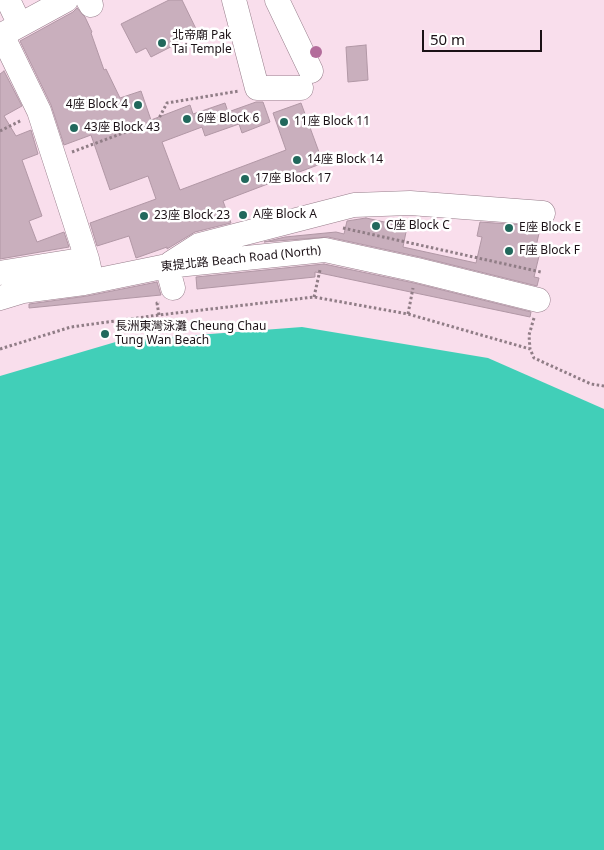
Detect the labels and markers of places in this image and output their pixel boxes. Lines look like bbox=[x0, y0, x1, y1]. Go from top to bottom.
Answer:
place label: 北帝廟 Pak Tai Temple bbox=[172, 29, 232, 57]
marker: 北帝廟 Pak Tai Temple bbox=[156, 37, 168, 49]
place label: 4座 Block 4 bbox=[66, 98, 128, 112]
marker: 4座 Block 4 bbox=[132, 99, 144, 111]
place label: 6座 Block 6 bbox=[197, 112, 259, 126]
marker: 6座 Block 6 bbox=[181, 113, 193, 125]
place label: 11座 Block 11 bbox=[294, 115, 370, 129]
marker: 11座 Block 11 bbox=[278, 116, 290, 128]
place label: 43座 Block 43 bbox=[84, 121, 160, 135]
marker: 43座 Block 43 bbox=[68, 122, 80, 134]
place label: 14座 Block 14 bbox=[307, 153, 383, 167]
marker: 14座 Block 14 bbox=[291, 154, 303, 166]
place label: 17座 Block 17 bbox=[255, 172, 331, 186]
marker: 17座 Block 17 bbox=[239, 173, 251, 185]
place label: A座 Block A bbox=[253, 208, 317, 222]
place label: 23座 Block 23 bbox=[154, 209, 230, 223]
marker: A座 Block A bbox=[237, 209, 249, 221]
marker: 23座 Block 23 bbox=[138, 210, 150, 222]
place label: C座 Block C bbox=[386, 219, 450, 233]
marker: C座 Block C bbox=[370, 220, 382, 232]
place label: E座 Block E bbox=[519, 221, 581, 235]
marker: E座 Block E bbox=[503, 222, 515, 234]
place label: F座 Block F bbox=[519, 244, 580, 258]
marker: F座 Block F bbox=[503, 245, 515, 257]
place label: 長洲東灣泳灘 Cheung Chau Tung Wan Beach bbox=[115, 320, 266, 348]
marker: 長洲東灣泳灘 Cheung Chau Tung Wan Beach bbox=[99, 328, 111, 340]

